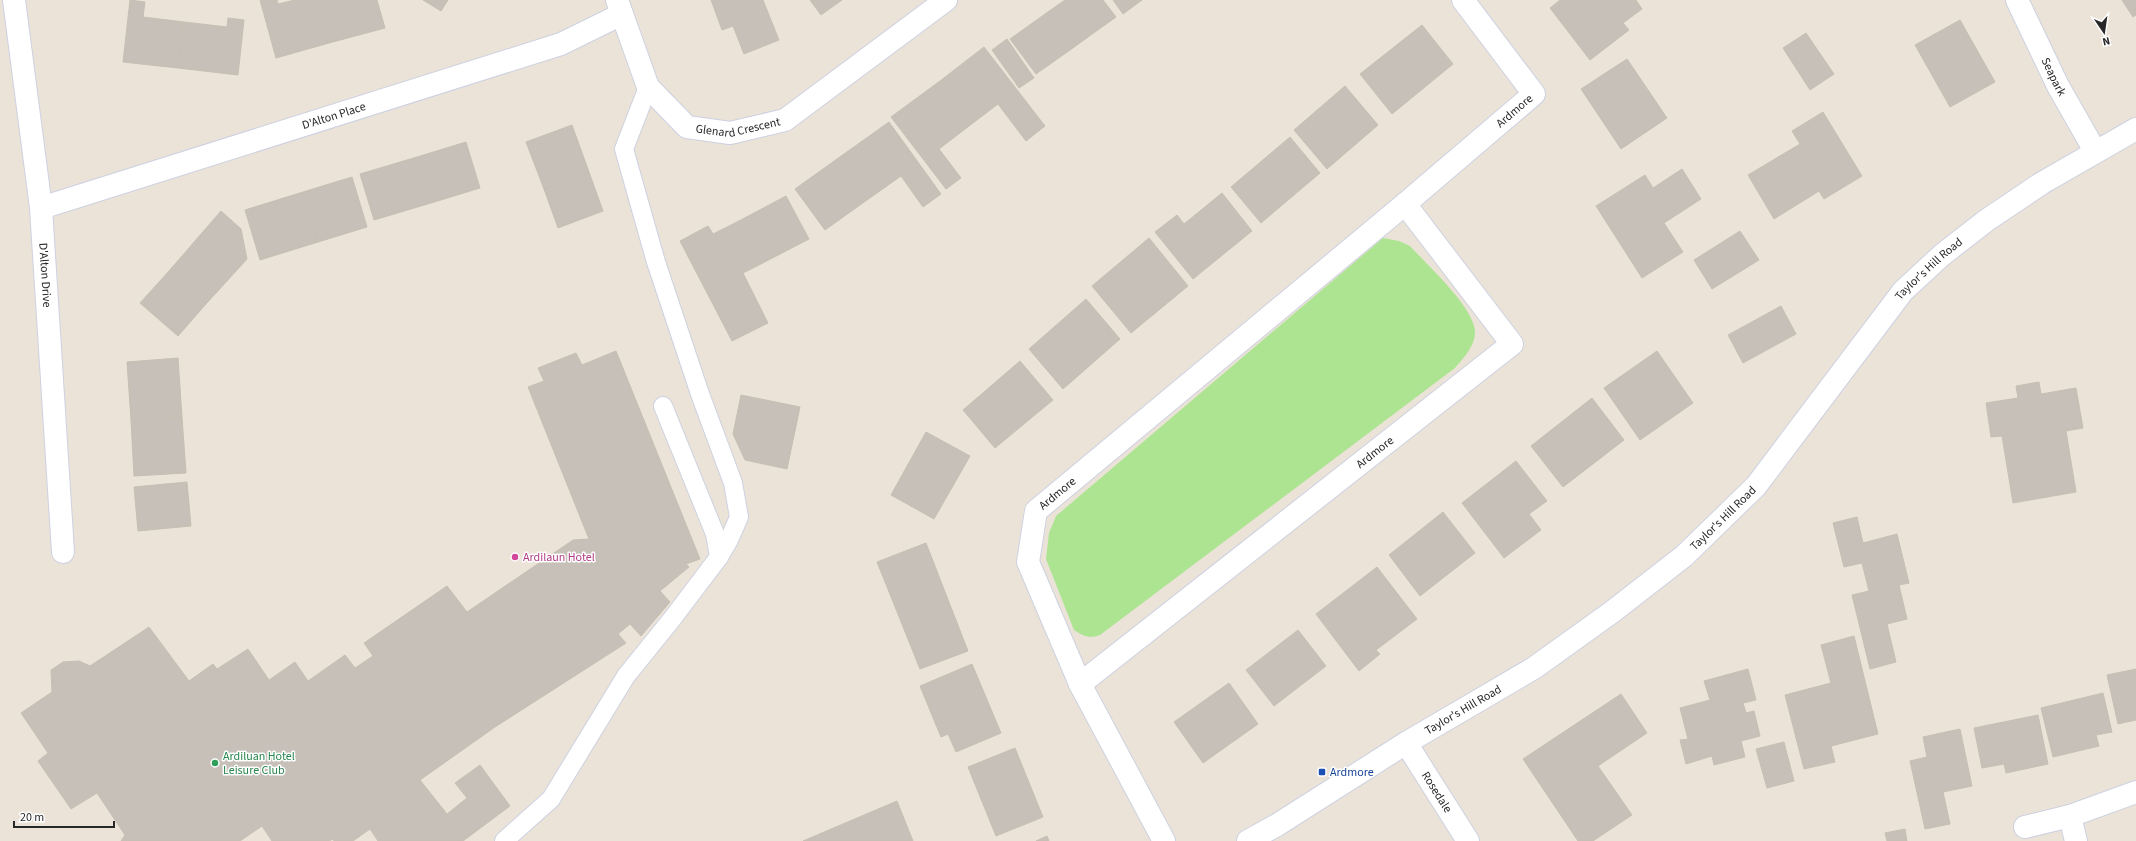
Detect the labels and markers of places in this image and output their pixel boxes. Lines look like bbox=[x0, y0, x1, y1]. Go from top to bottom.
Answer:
place label: Ardilaun Hotel bbox=[523, 549, 595, 566]
marker: Ardilaun Hotel bbox=[510, 552, 520, 562]
place label: Ardiluan Hotel Leisure Club bbox=[223, 748, 295, 779]
marker: Ardiluan Hotel Leisure Club bbox=[210, 758, 220, 768]
place label: Ardmore bbox=[1330, 764, 1374, 781]
marker: Ardmore bbox=[1317, 767, 1327, 777]

